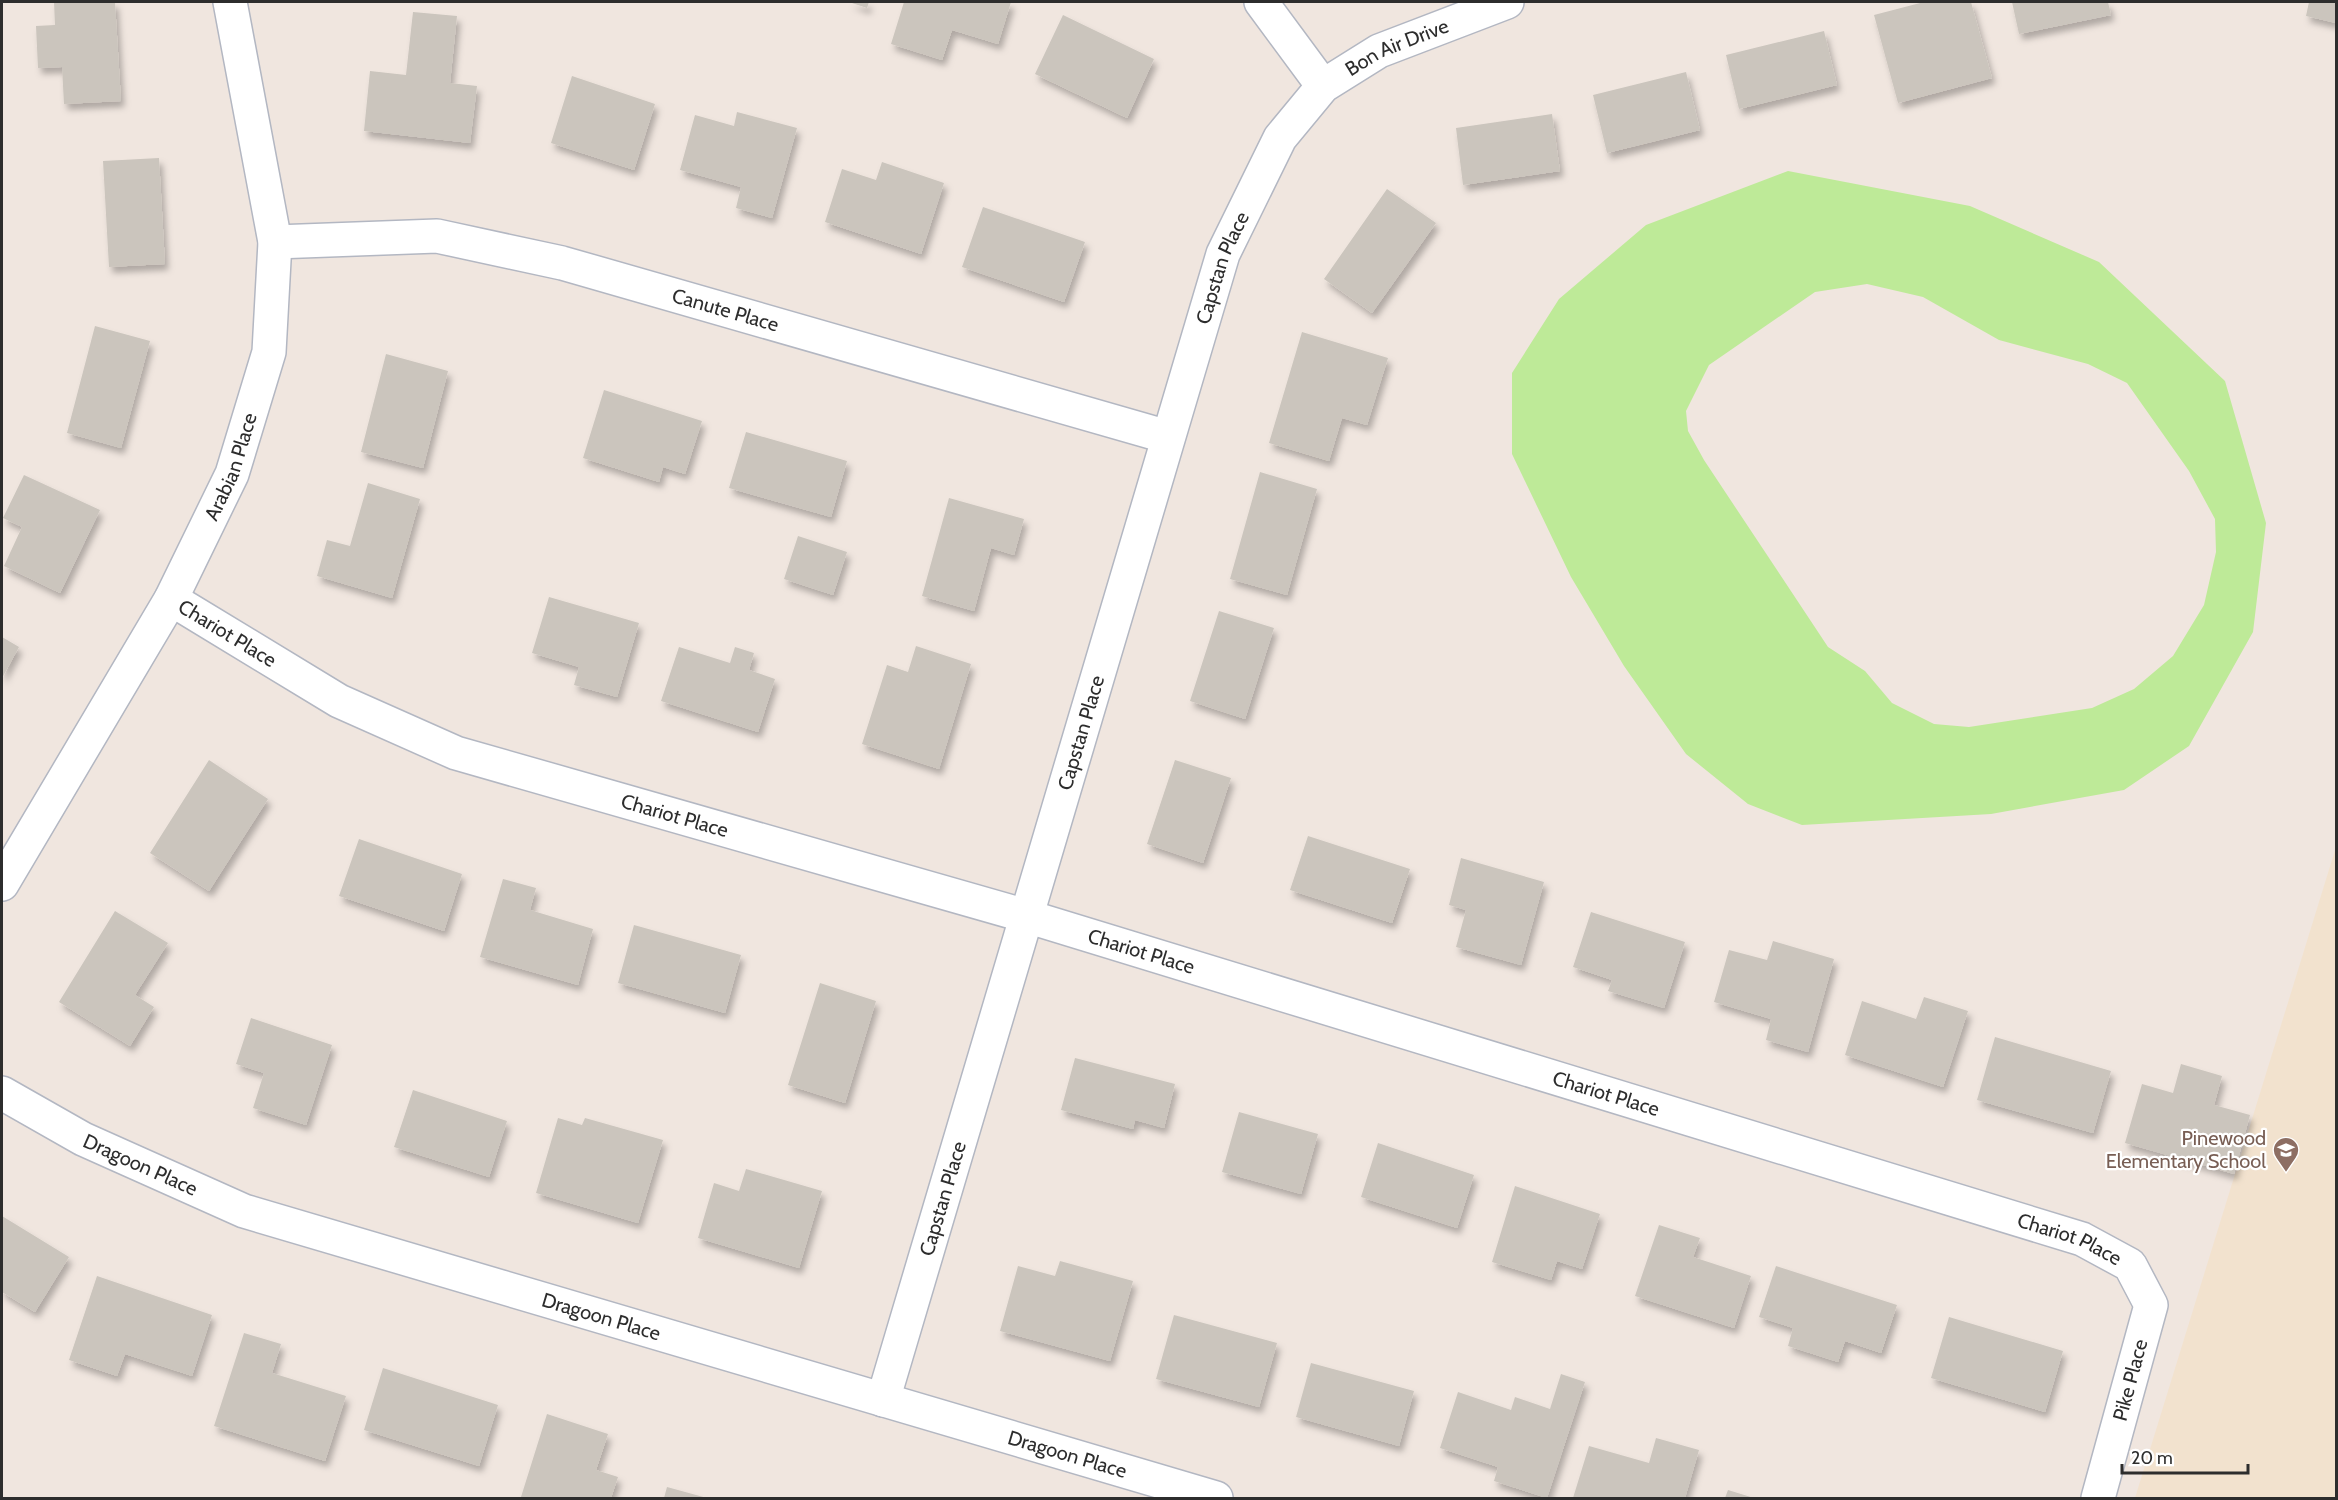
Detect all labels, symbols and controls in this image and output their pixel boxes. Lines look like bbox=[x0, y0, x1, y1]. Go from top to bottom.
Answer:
street label: Bon Air Drive bbox=[1341, 14, 1452, 81]
street label: Capstan Place bbox=[1191, 208, 1254, 327]
street label: Canute Place bbox=[669, 283, 782, 337]
street label: Arabian Place bbox=[199, 410, 262, 524]
street label: Chariot Place bbox=[174, 594, 281, 672]
street label: Capstan Place bbox=[1053, 673, 1109, 793]
street label: Chariot Place bbox=[618, 789, 731, 842]
street label: Chariot Place bbox=[1085, 924, 1198, 979]
street label: Chariot Place bbox=[1550, 1066, 1662, 1121]
place label: Pinewood Elementary School bbox=[2106, 1126, 2266, 1173]
street label: Dragoon Place bbox=[79, 1129, 201, 1201]
school or university icon: Pinewood Elementary School bbox=[2271, 1135, 2301, 1173]
street label: Capstan Place bbox=[914, 1139, 971, 1259]
street label: Chariot Place bbox=[2015, 1208, 2126, 1270]
street label: Dragoon Place bbox=[539, 1288, 663, 1345]
street label: Pike Place bbox=[2108, 1336, 2152, 1424]
street label: Dragoon Place bbox=[1005, 1425, 1130, 1483]
scale bar bbox=[2122, 1437, 2248, 1475]
text: 20 m bbox=[2131, 1447, 2173, 1469]

